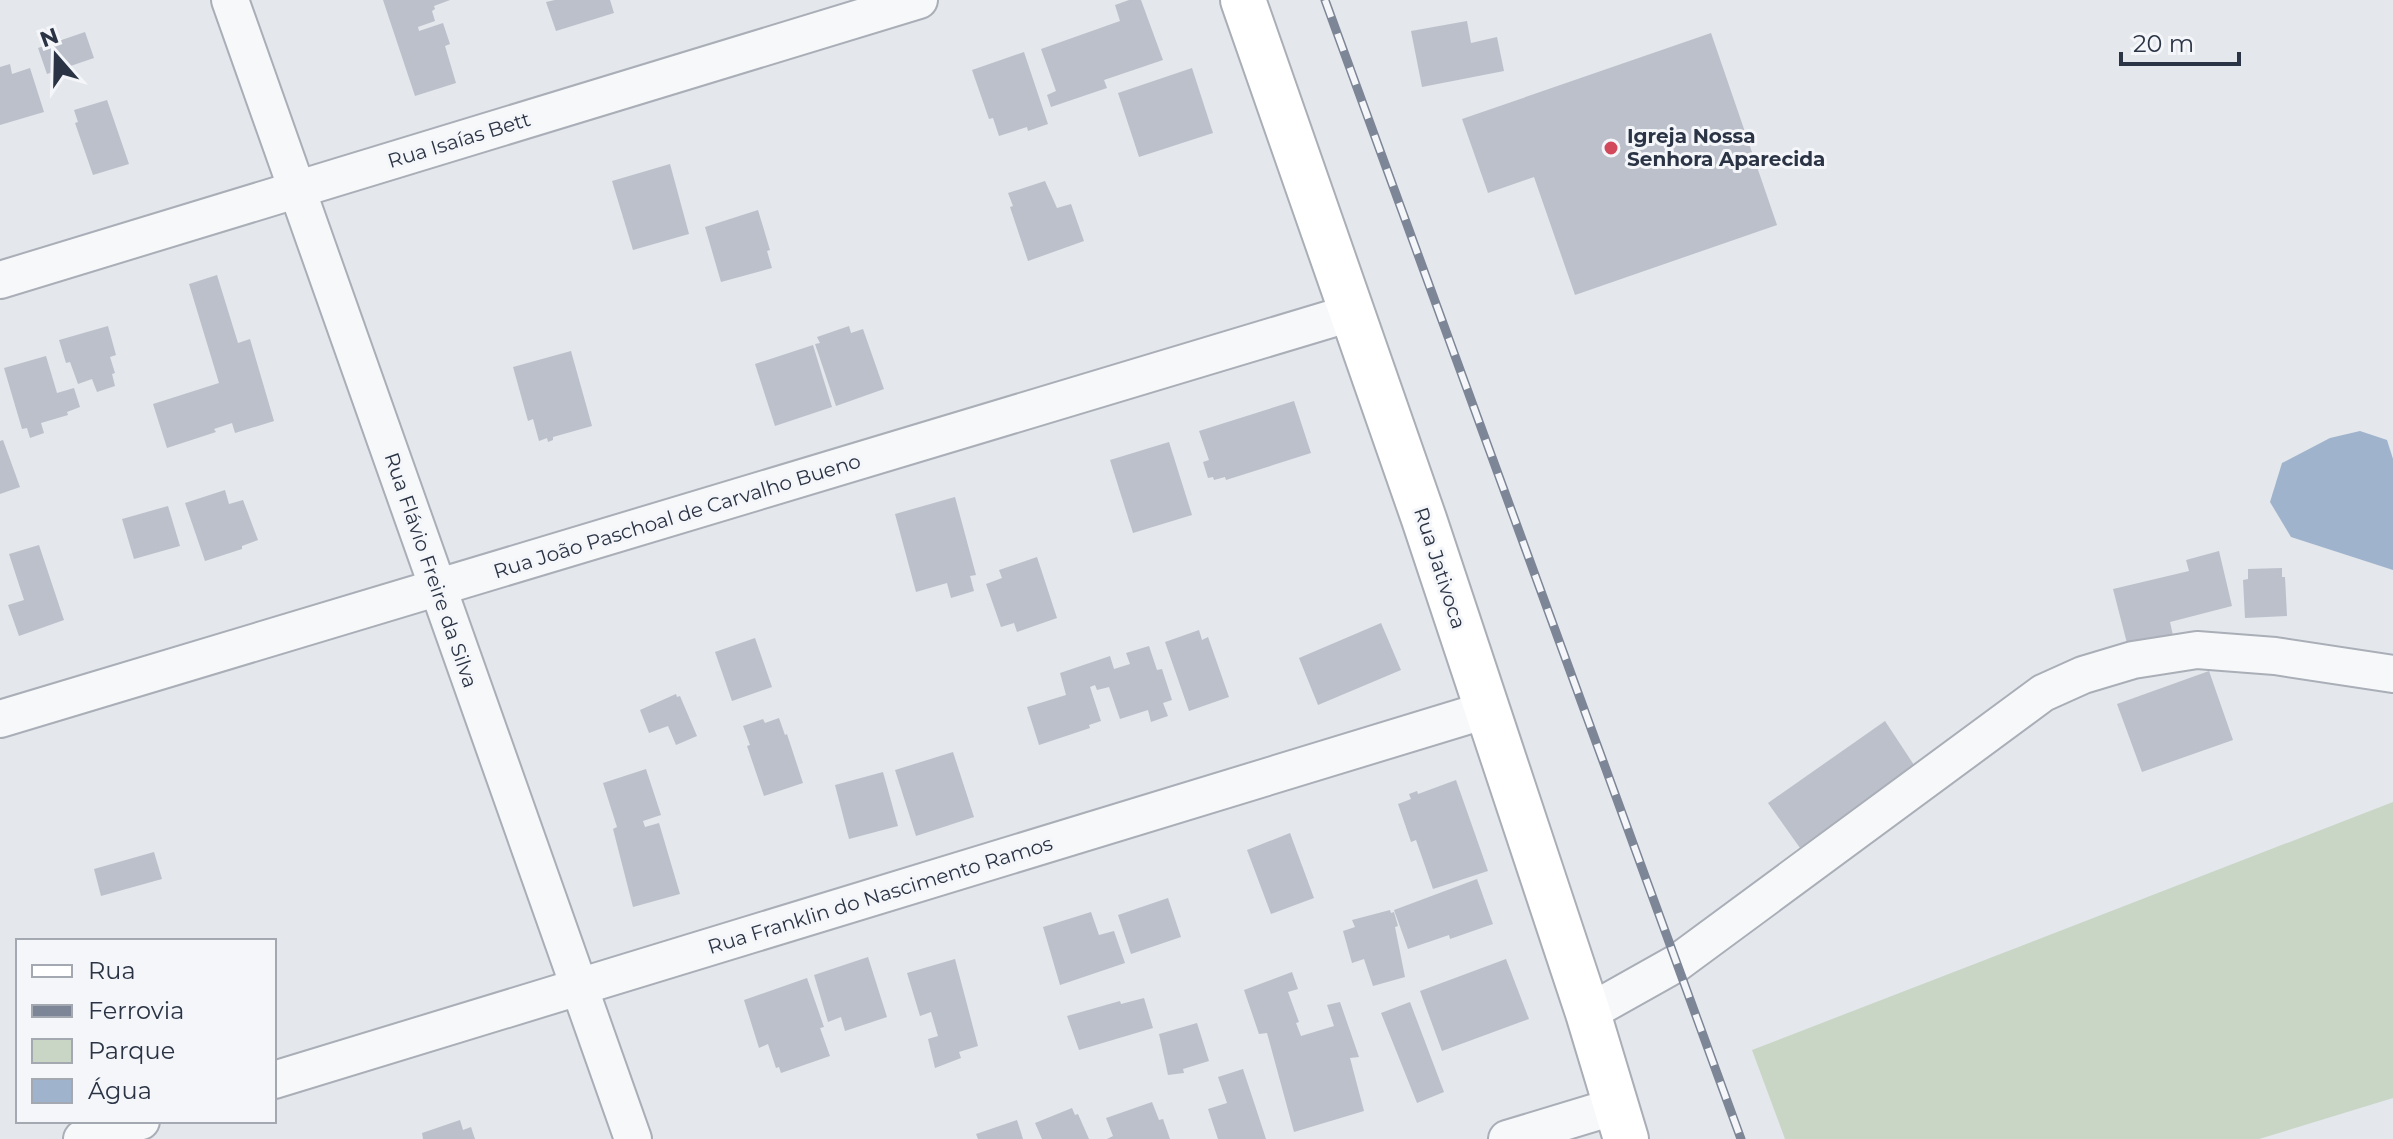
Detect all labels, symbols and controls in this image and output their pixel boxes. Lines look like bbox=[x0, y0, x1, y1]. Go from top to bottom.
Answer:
north arrow bbox=[16, 16, 96, 96]
scale bar bbox=[2121, 16, 2239, 66]
text: N bbox=[36, 22, 62, 53]
text: 20 m bbox=[2133, 29, 2194, 58]
street label: Rua Isaías Bett bbox=[385, 107, 533, 173]
place label: Igreja Nossa Senhora Aparecida bbox=[1627, 124, 1825, 171]
marker: Igreja Nossa Senhora Aparecida bbox=[1602, 139, 1620, 157]
street label: Rua Flávio Freire da Silva bbox=[379, 449, 483, 691]
street label: Rua João Paschoal de Carvalho Bueno bbox=[490, 449, 864, 583]
street label: Rua Jativoca bbox=[1409, 504, 1471, 632]
street label: Rua Franklin do Nascimento Ramos bbox=[705, 831, 1055, 959]
legend bbox=[16, 939, 276, 1123]
text: Rua bbox=[88, 956, 136, 985]
text: Ferrovia bbox=[88, 996, 184, 1025]
text: Parque bbox=[88, 1036, 175, 1065]
text: Água bbox=[88, 1076, 152, 1105]

